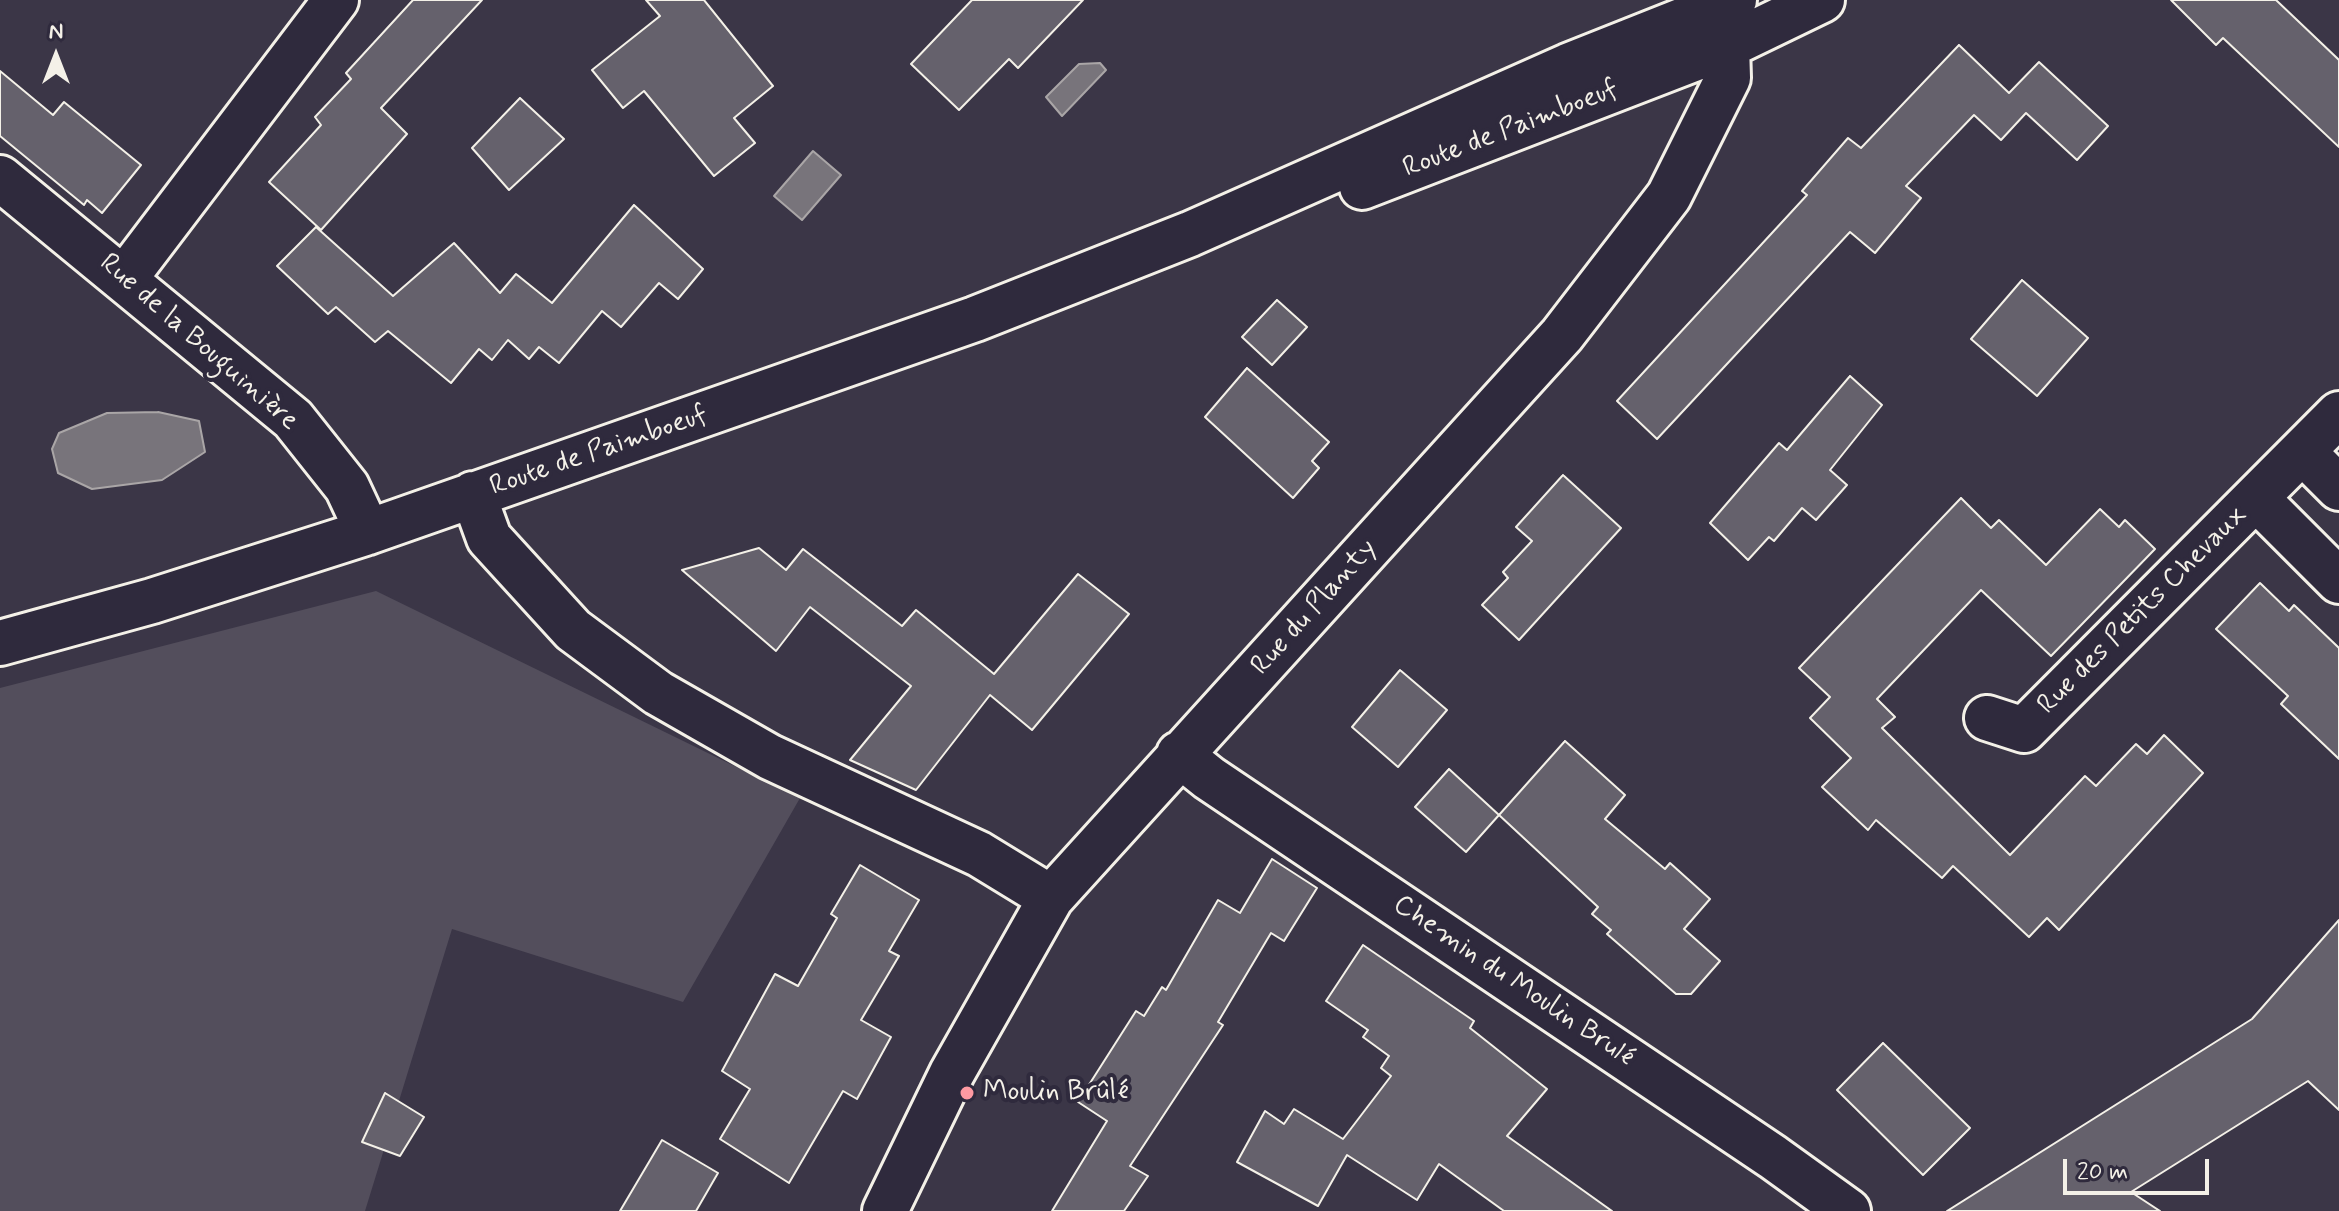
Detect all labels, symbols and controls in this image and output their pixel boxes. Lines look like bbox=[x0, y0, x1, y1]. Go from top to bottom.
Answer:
north arrow bbox=[16, 16, 96, 96]
text: N bbox=[49, 18, 63, 46]
street label: Route de Paimboeuf bbox=[1399, 74, 1623, 186]
street label: Rue de la Bouguinière bbox=[92, 247, 304, 439]
street label: Route de Paimboeuf bbox=[486, 399, 712, 505]
street label: Rue des Petits Chevaux bbox=[2031, 499, 2255, 723]
street label: Rue du Planty bbox=[1245, 533, 1385, 683]
street label: Chemin du Moulin Brulé bbox=[1386, 889, 1640, 1075]
place label: Moulin Brûlé bbox=[983, 1076, 1129, 1110]
marker: Moulin Brûlé bbox=[958, 1084, 976, 1102]
scale bar bbox=[2067, 1143, 2213, 1193]
text: 20 m bbox=[2077, 1157, 2128, 1188]

